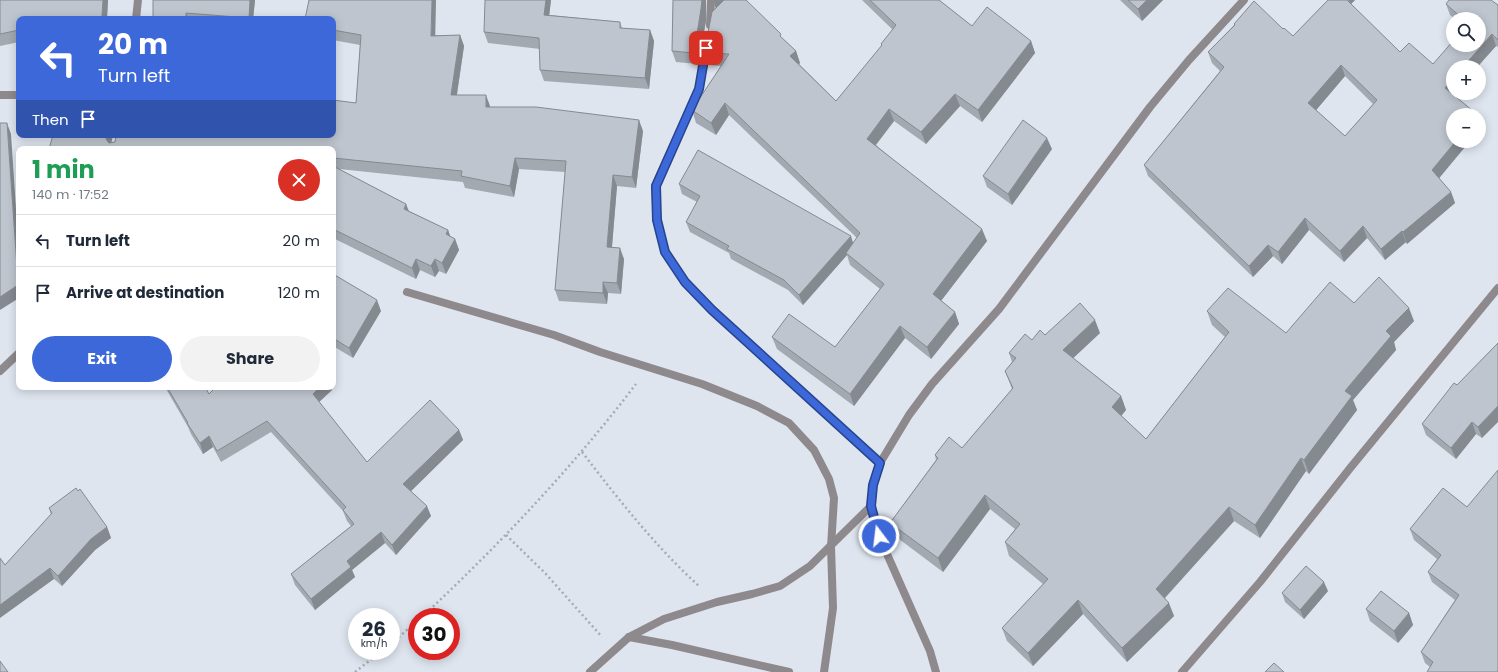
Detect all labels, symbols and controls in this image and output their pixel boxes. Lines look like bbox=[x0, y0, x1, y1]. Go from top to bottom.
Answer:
map controls bbox=[1446, 12, 1486, 148]
button: search bbox=[1446, 12, 1486, 52]
text: 20 m bbox=[98, 25, 168, 64]
pin bbox=[689, 31, 723, 65]
icon: left bbox=[32, 32, 84, 84]
icon: arrive bbox=[695, 37, 717, 59]
button: + bbox=[1446, 60, 1486, 100]
text: Turn left bbox=[98, 63, 170, 88]
icon: arrive bbox=[77, 108, 99, 130]
button: − bbox=[1446, 108, 1486, 148]
text: Then bbox=[32, 109, 69, 130]
text: 1 min bbox=[32, 153, 95, 186]
button: close bbox=[278, 159, 320, 201]
text: 140 m · 17:52 bbox=[32, 185, 109, 204]
icon: left bbox=[32, 230, 54, 252]
text: Turn left bbox=[66, 230, 130, 251]
text: 20 m bbox=[282, 230, 320, 251]
icon: arrive bbox=[32, 282, 54, 304]
text: Arrive at destination bbox=[66, 282, 224, 303]
text: 120 m bbox=[278, 282, 320, 303]
button: Exit bbox=[32, 336, 172, 382]
button: Share bbox=[180, 336, 320, 382]
position arrow bbox=[858, 515, 900, 557]
speed limit sign: 30 bbox=[408, 608, 460, 660]
text: 26 bbox=[362, 615, 386, 643]
text: km/h bbox=[361, 636, 387, 651]

